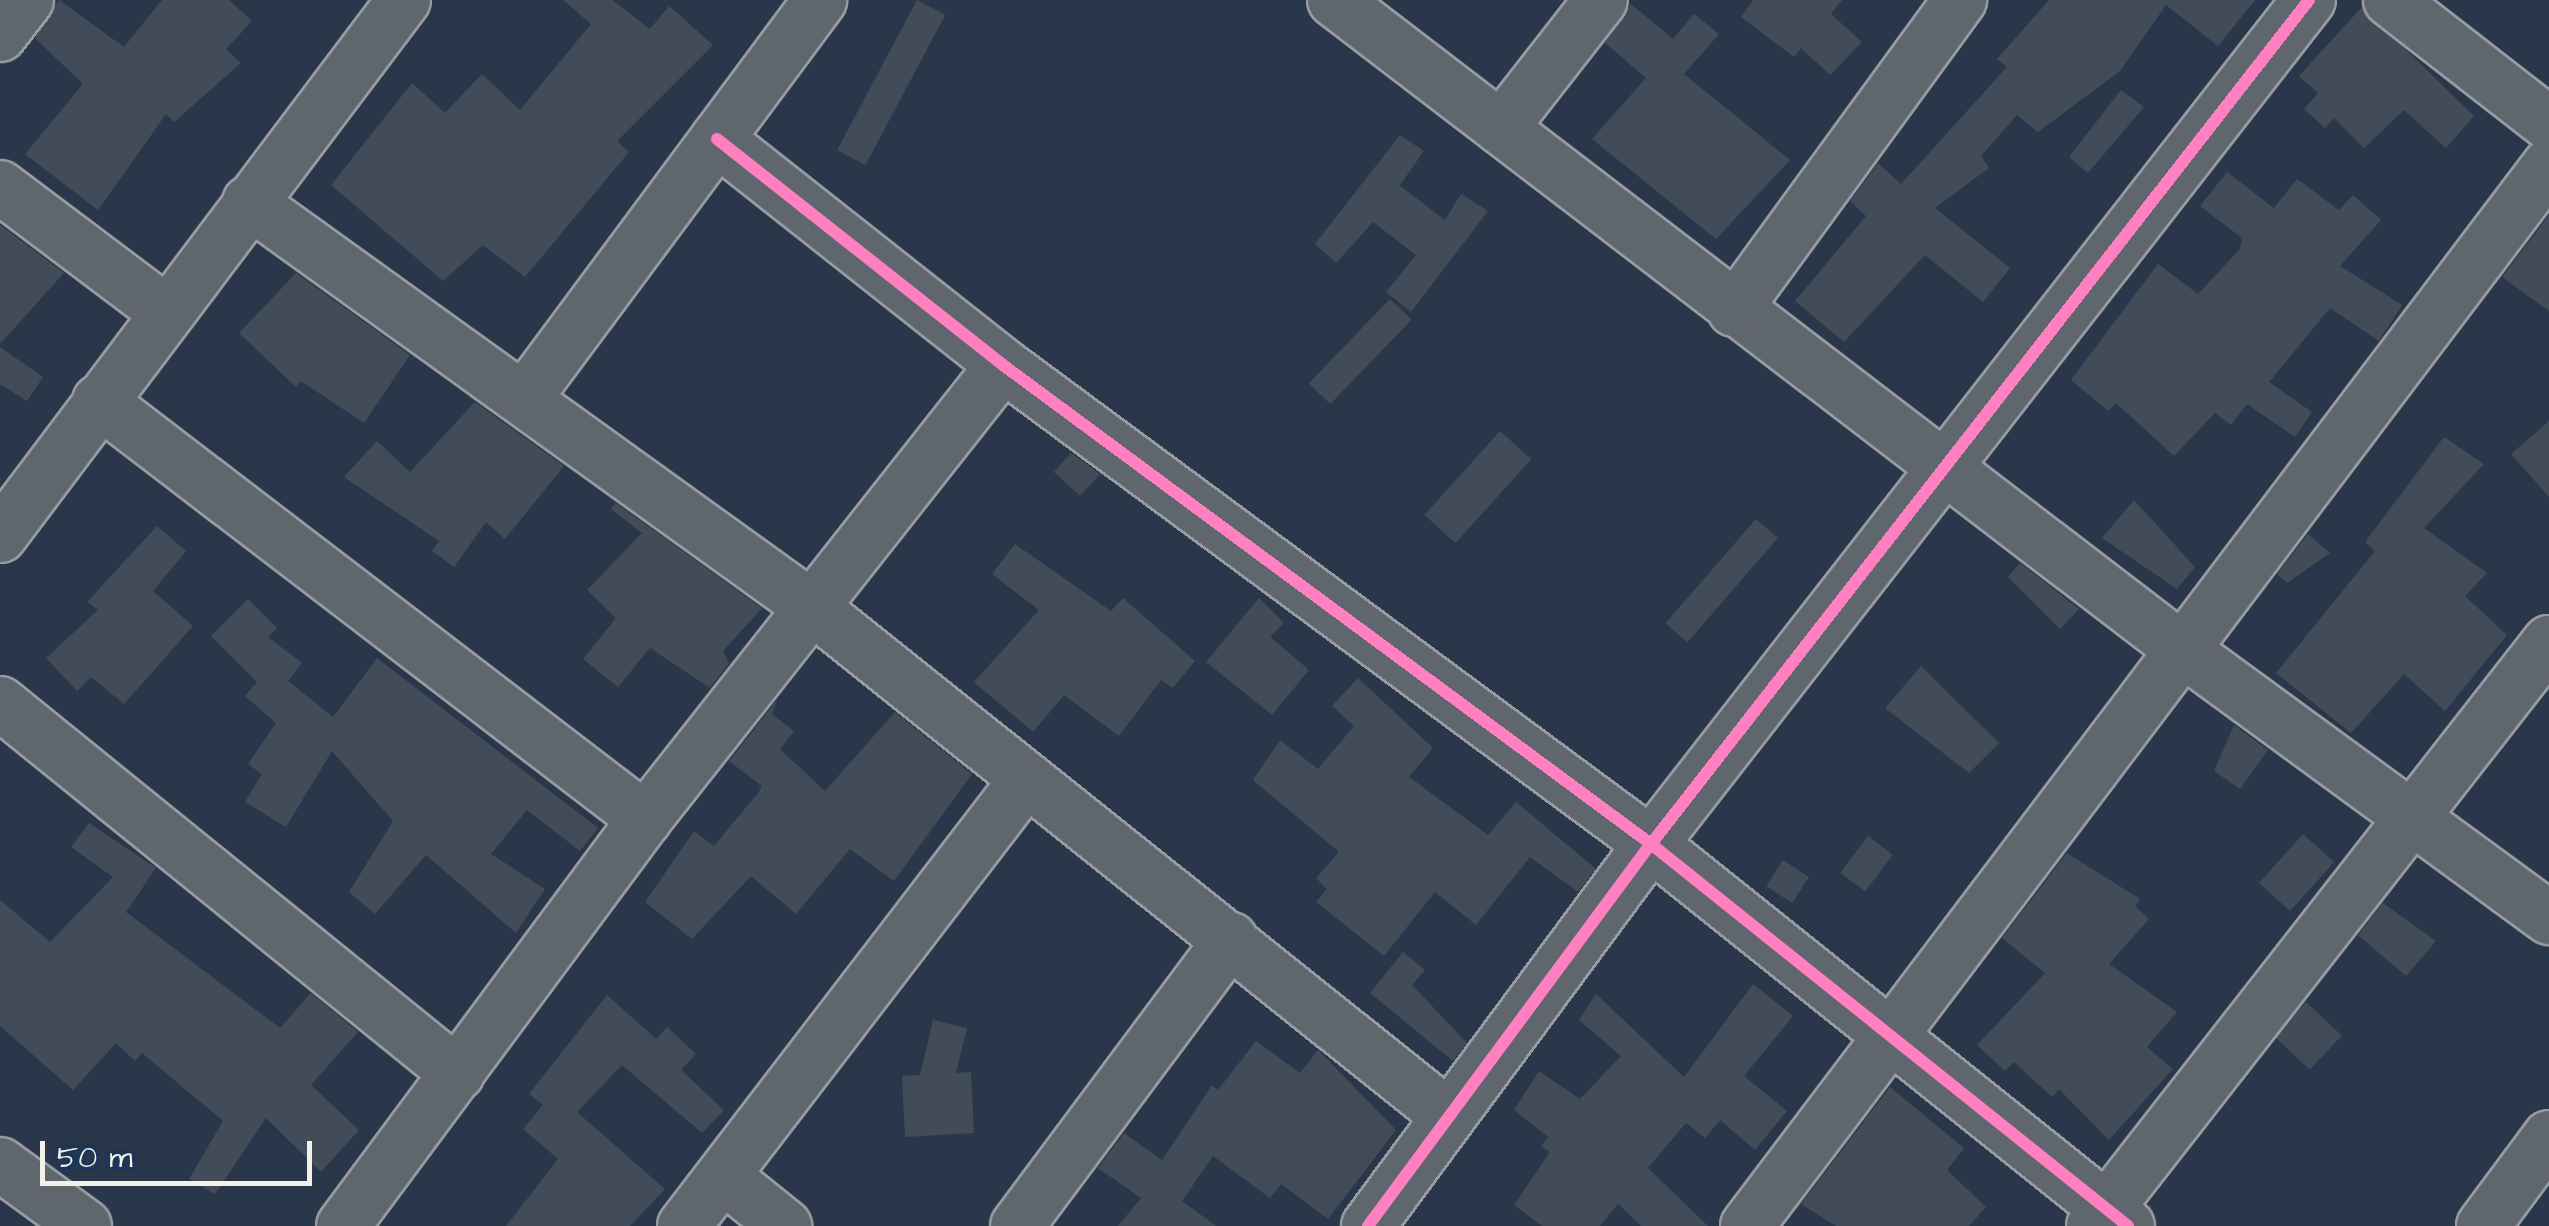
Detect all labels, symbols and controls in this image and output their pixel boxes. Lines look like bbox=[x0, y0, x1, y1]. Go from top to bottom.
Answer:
scale bar bbox=[45, 1121, 318, 1183]
text: 50 m bbox=[57, 1137, 133, 1179]

